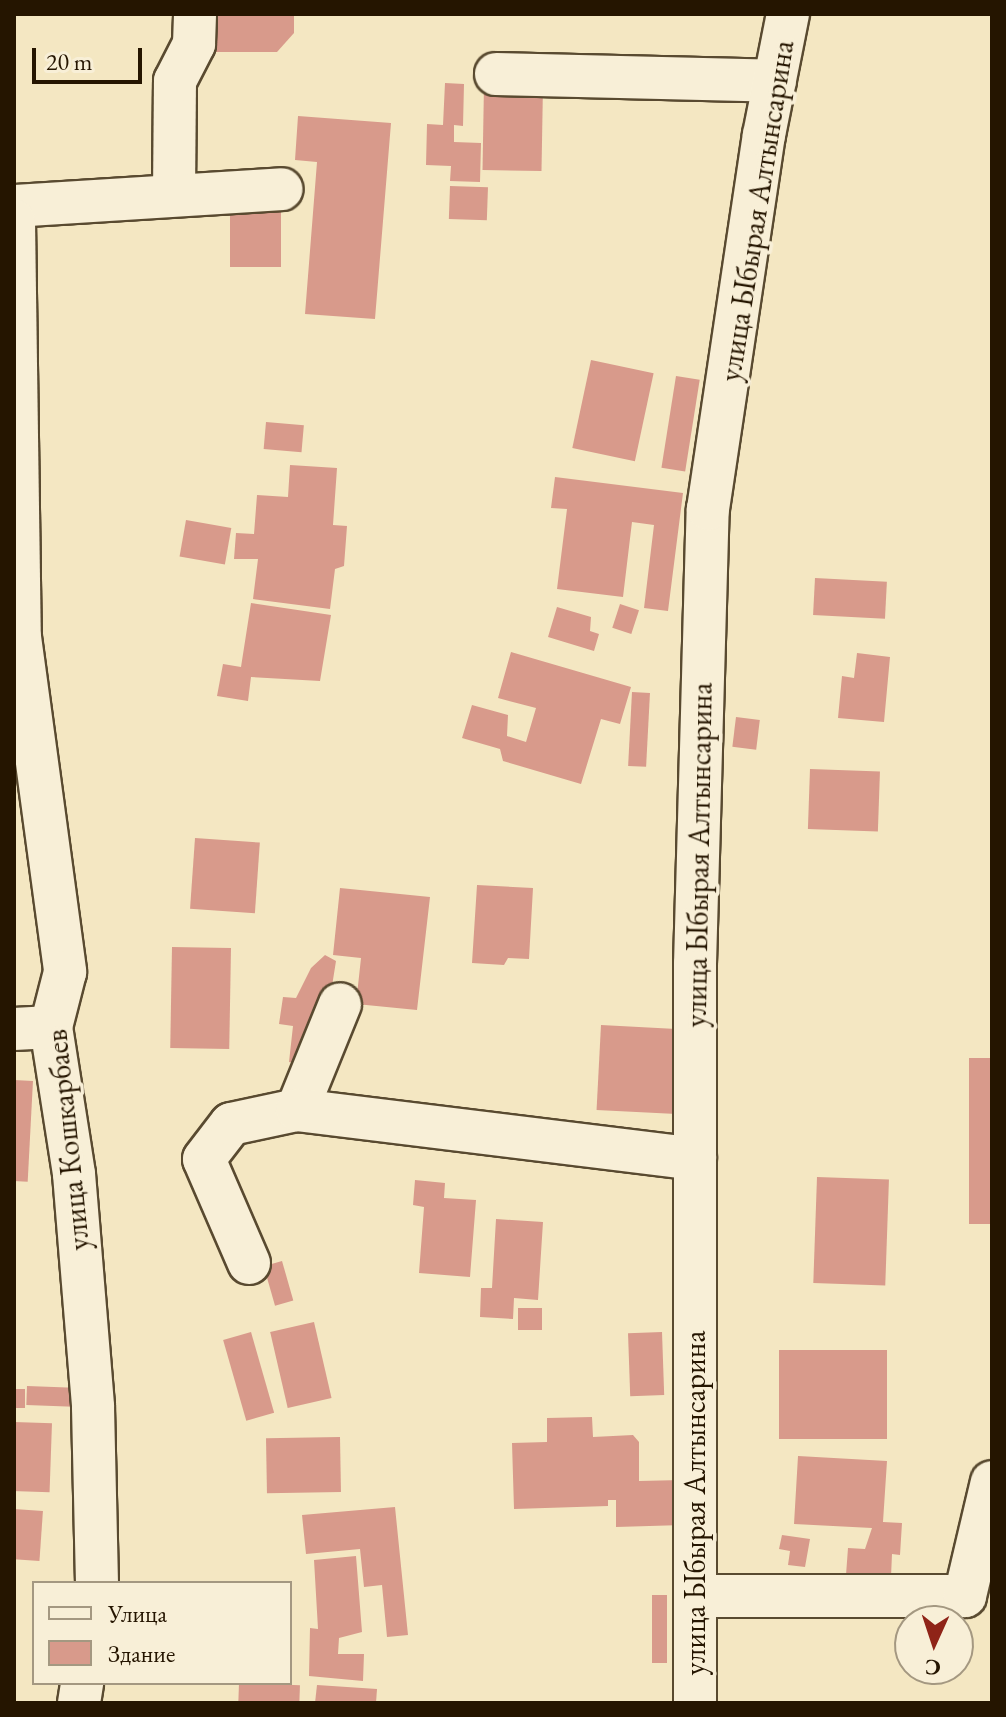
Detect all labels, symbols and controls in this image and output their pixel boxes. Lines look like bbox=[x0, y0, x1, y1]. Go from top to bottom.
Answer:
scale bar bbox=[36, 32, 146, 82]
street label: улица Ыбырая Алтынсарина bbox=[712, 38, 802, 384]
text: 20 m bbox=[46, 46, 93, 77]
street label: улица Ыбырая Алтынсарина bbox=[678, 682, 720, 1028]
street label: улица Кошкарбаев bbox=[38, 1028, 98, 1252]
street label: улица Ыбырая Алтынсарина bbox=[677, 1331, 713, 1675]
legend bbox=[32, 1581, 292, 1685]
text: Улица bbox=[108, 1598, 167, 1629]
north arrow bbox=[894, 1605, 974, 1685]
text: Здание bbox=[108, 1638, 175, 1669]
text: С bbox=[924, 1653, 941, 1682]

